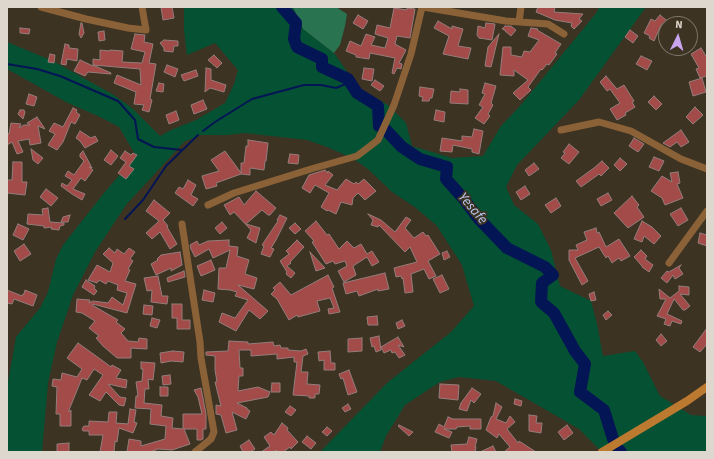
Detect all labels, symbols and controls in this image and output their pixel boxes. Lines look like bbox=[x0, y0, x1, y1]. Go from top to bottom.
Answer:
north arrow bbox=[658, 16, 698, 56]
text: N bbox=[675, 17, 683, 32]
water label: Yesafe bbox=[454, 190, 490, 228]

